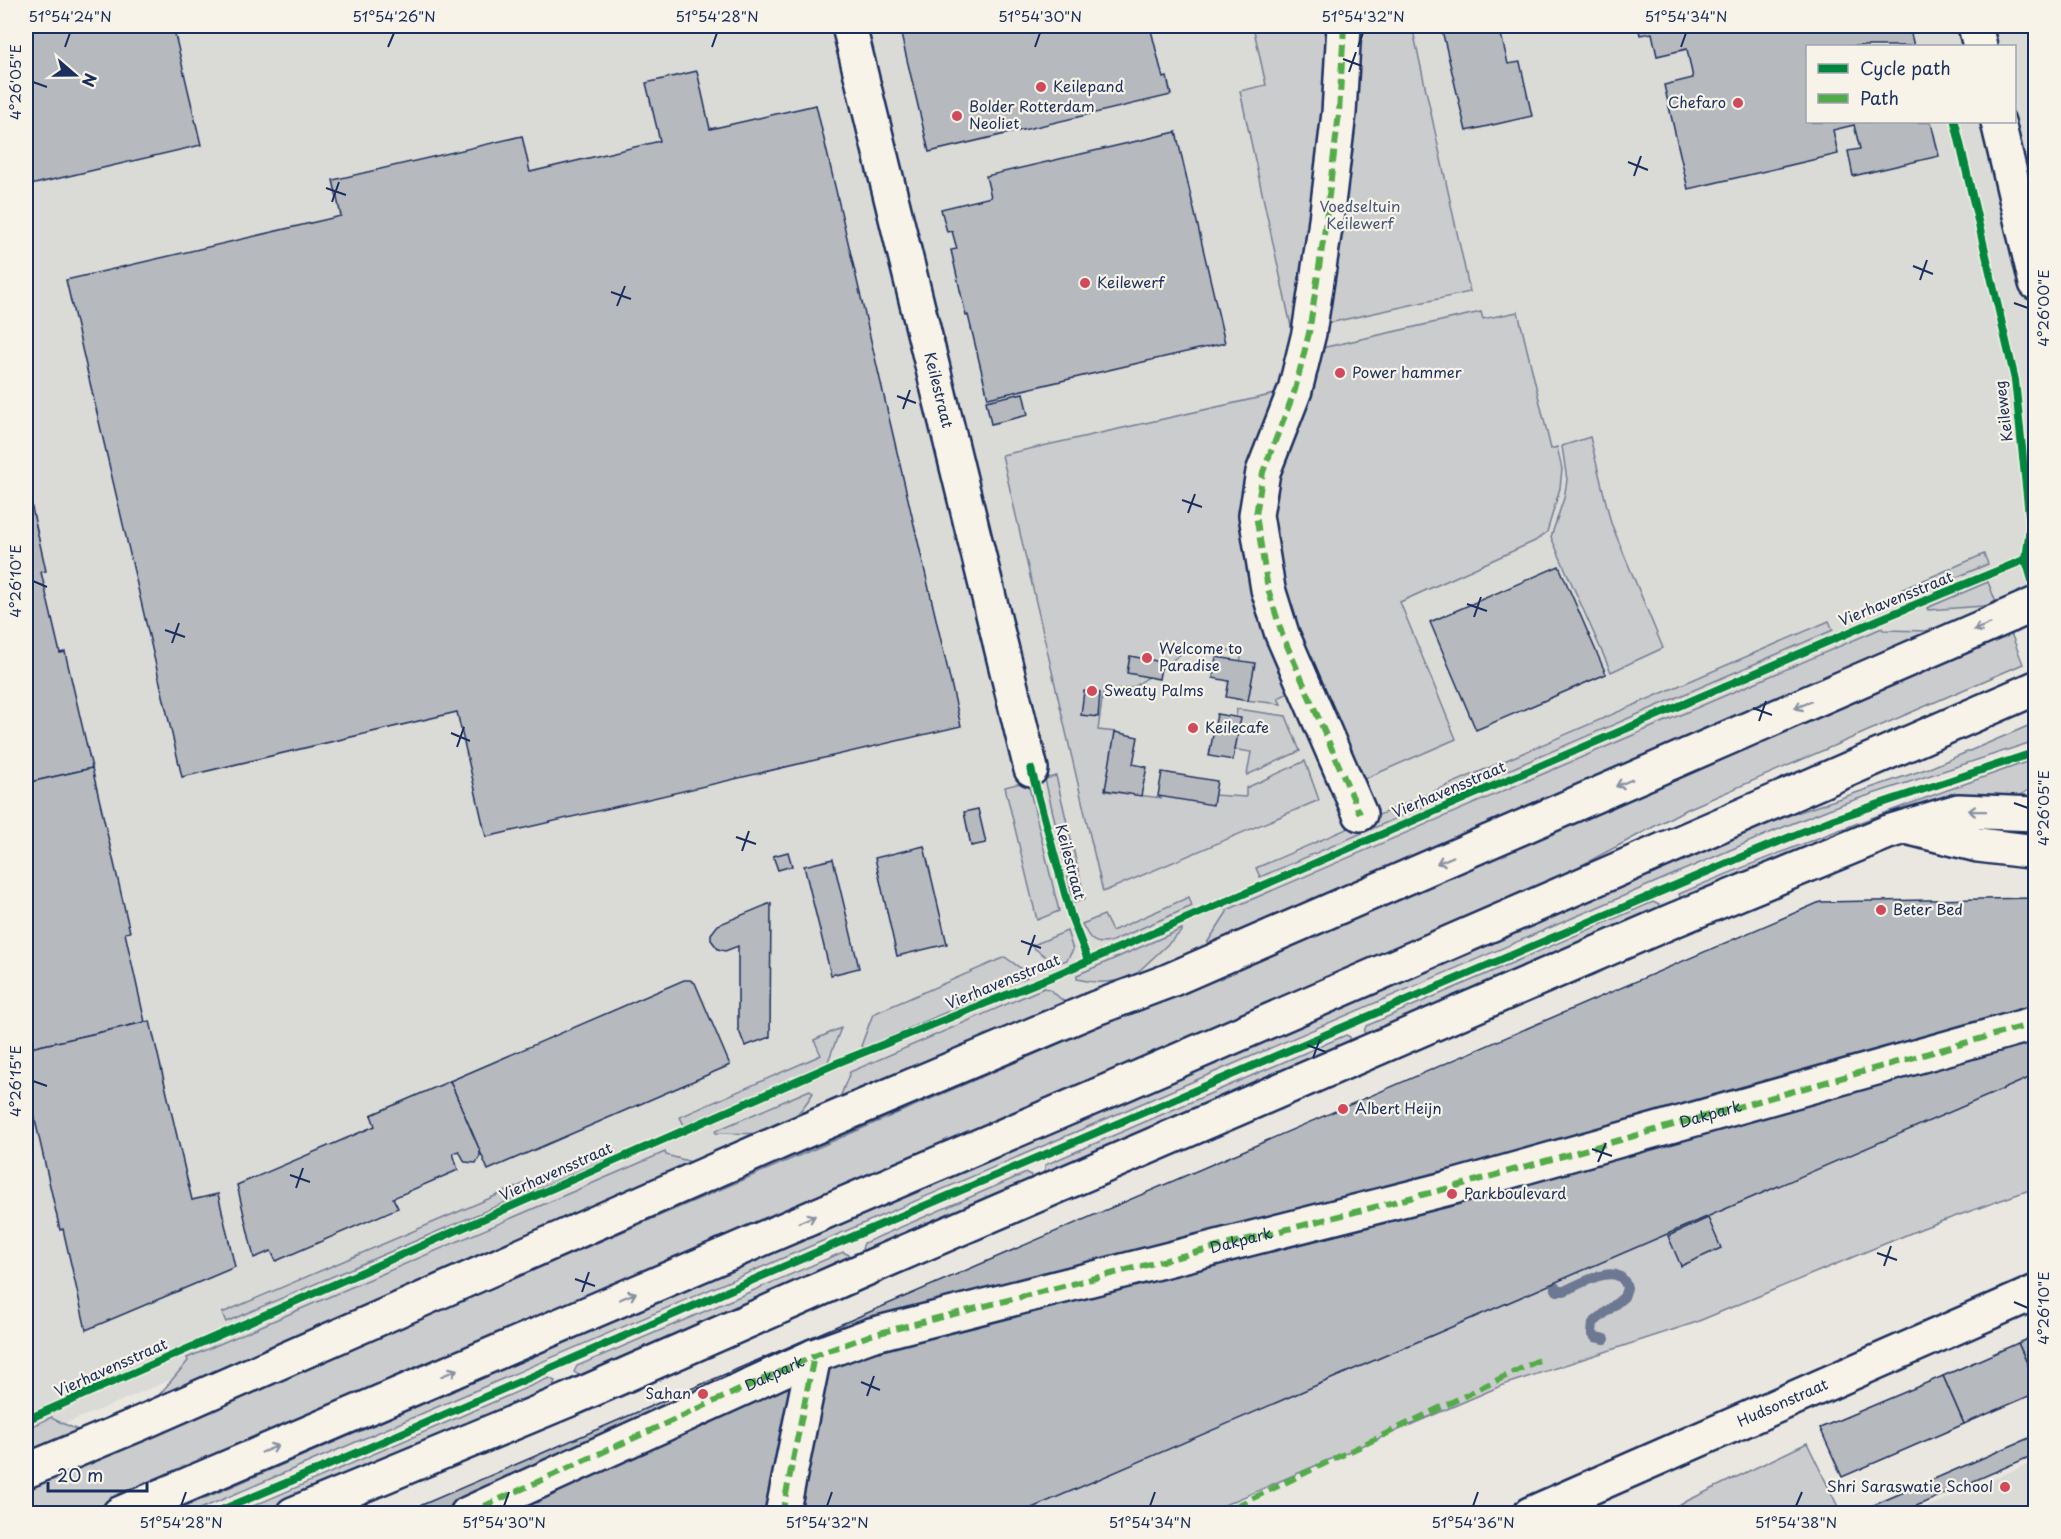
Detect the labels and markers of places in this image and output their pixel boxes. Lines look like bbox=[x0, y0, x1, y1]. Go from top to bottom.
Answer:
place label: Keilepand bbox=[1053, 74, 1124, 97]
marker: Keilepand bbox=[1034, 80, 1048, 94]
place label: Chefaro bbox=[1668, 90, 1726, 113]
place label: Bolder Rotterdam Neoliet bbox=[969, 94, 1095, 134]
marker: Chefaro bbox=[1731, 96, 1745, 110]
marker: Bolder Rotterdam Neoliet bbox=[950, 109, 964, 123]
place label: Keilewerf bbox=[1097, 270, 1165, 293]
marker: Keilewerf bbox=[1078, 276, 1092, 290]
place label: Power hammer bbox=[1352, 360, 1462, 383]
marker: Power hammer bbox=[1333, 366, 1347, 380]
place label: Welcome to Paradise bbox=[1159, 636, 1242, 676]
marker: Welcome to Paradise bbox=[1140, 651, 1154, 665]
place label: Sweaty Palms bbox=[1104, 678, 1204, 701]
marker: Sweaty Palms bbox=[1085, 684, 1099, 698]
place label: Keilecafe bbox=[1205, 715, 1269, 738]
marker: Keilecafe bbox=[1186, 721, 1200, 735]
place label: Beter Bed bbox=[1893, 897, 1963, 920]
marker: Beter Bed bbox=[1874, 903, 1888, 917]
place label: Albert Heijn bbox=[1355, 1096, 1442, 1119]
marker: Albert Heijn bbox=[1336, 1102, 1350, 1116]
place label: Parkboulevard bbox=[1464, 1181, 1566, 1204]
marker: Parkboulevard bbox=[1445, 1187, 1459, 1201]
place label: Sahan bbox=[645, 1381, 691, 1404]
marker: Sahan bbox=[696, 1387, 710, 1401]
place label: Shri Saraswatie School bbox=[1827, 1474, 1993, 1497]
marker: Shri Saraswatie School bbox=[1998, 1480, 2012, 1494]

